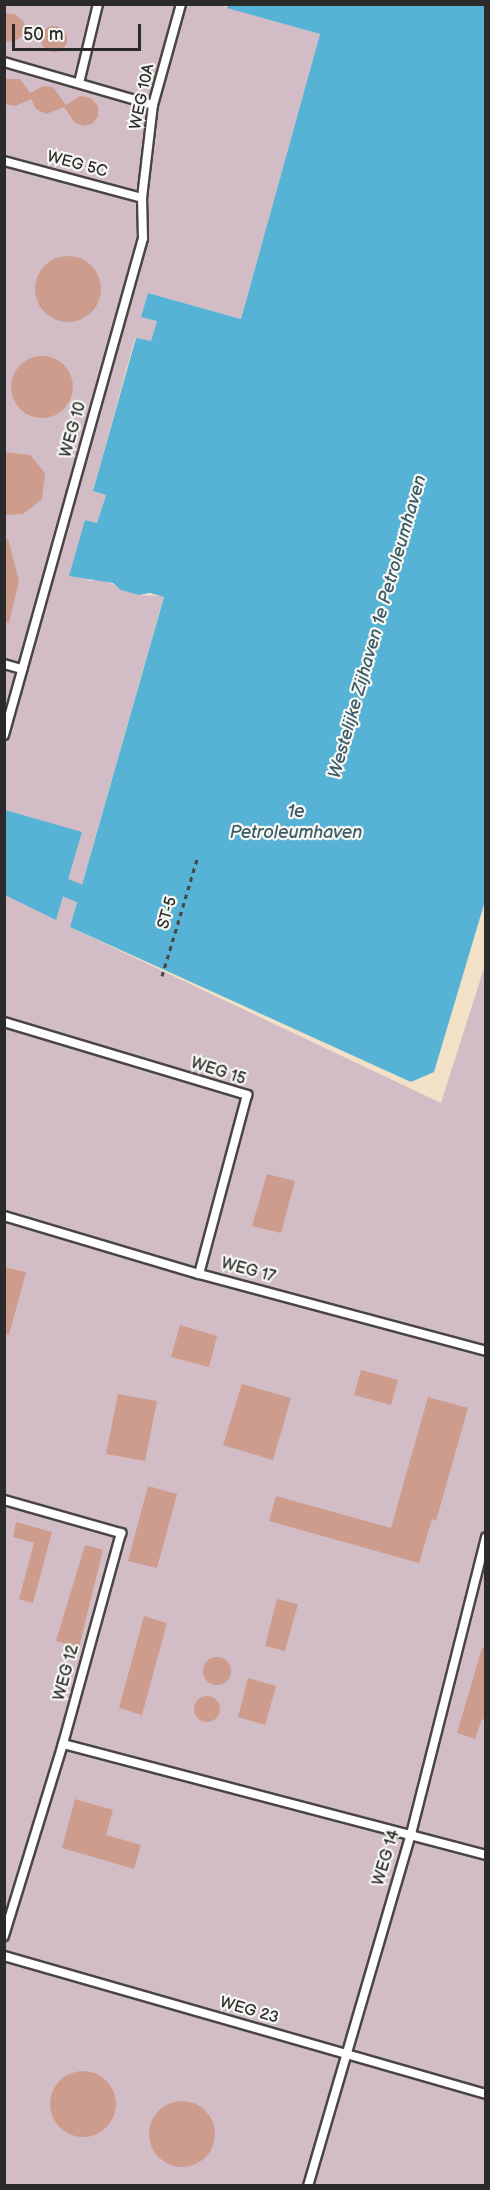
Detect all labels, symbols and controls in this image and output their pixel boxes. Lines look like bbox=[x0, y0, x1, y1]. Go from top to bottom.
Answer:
scale bar bbox=[15, 12, 144, 50]
text: 50 m bbox=[23, 24, 64, 45]
street label: WEG 10A bbox=[127, 62, 159, 132]
street label: WEG 5C bbox=[45, 148, 109, 182]
street label: WEG 10 bbox=[57, 400, 91, 460]
water label: Westelijke Zijhaven 1e Petroleumhaven bbox=[324, 473, 432, 781]
water label: 1e Petroleumhaven bbox=[230, 802, 362, 844]
street label: ST-5 bbox=[154, 895, 182, 931]
street label: WEG 15 bbox=[188, 1054, 248, 1090]
street label: WEG 17 bbox=[219, 1255, 277, 1287]
street label: WEG 12 bbox=[50, 1643, 84, 1703]
street label: WEG 14 bbox=[369, 1828, 405, 1888]
street label: WEG 23 bbox=[217, 1993, 281, 2029]

